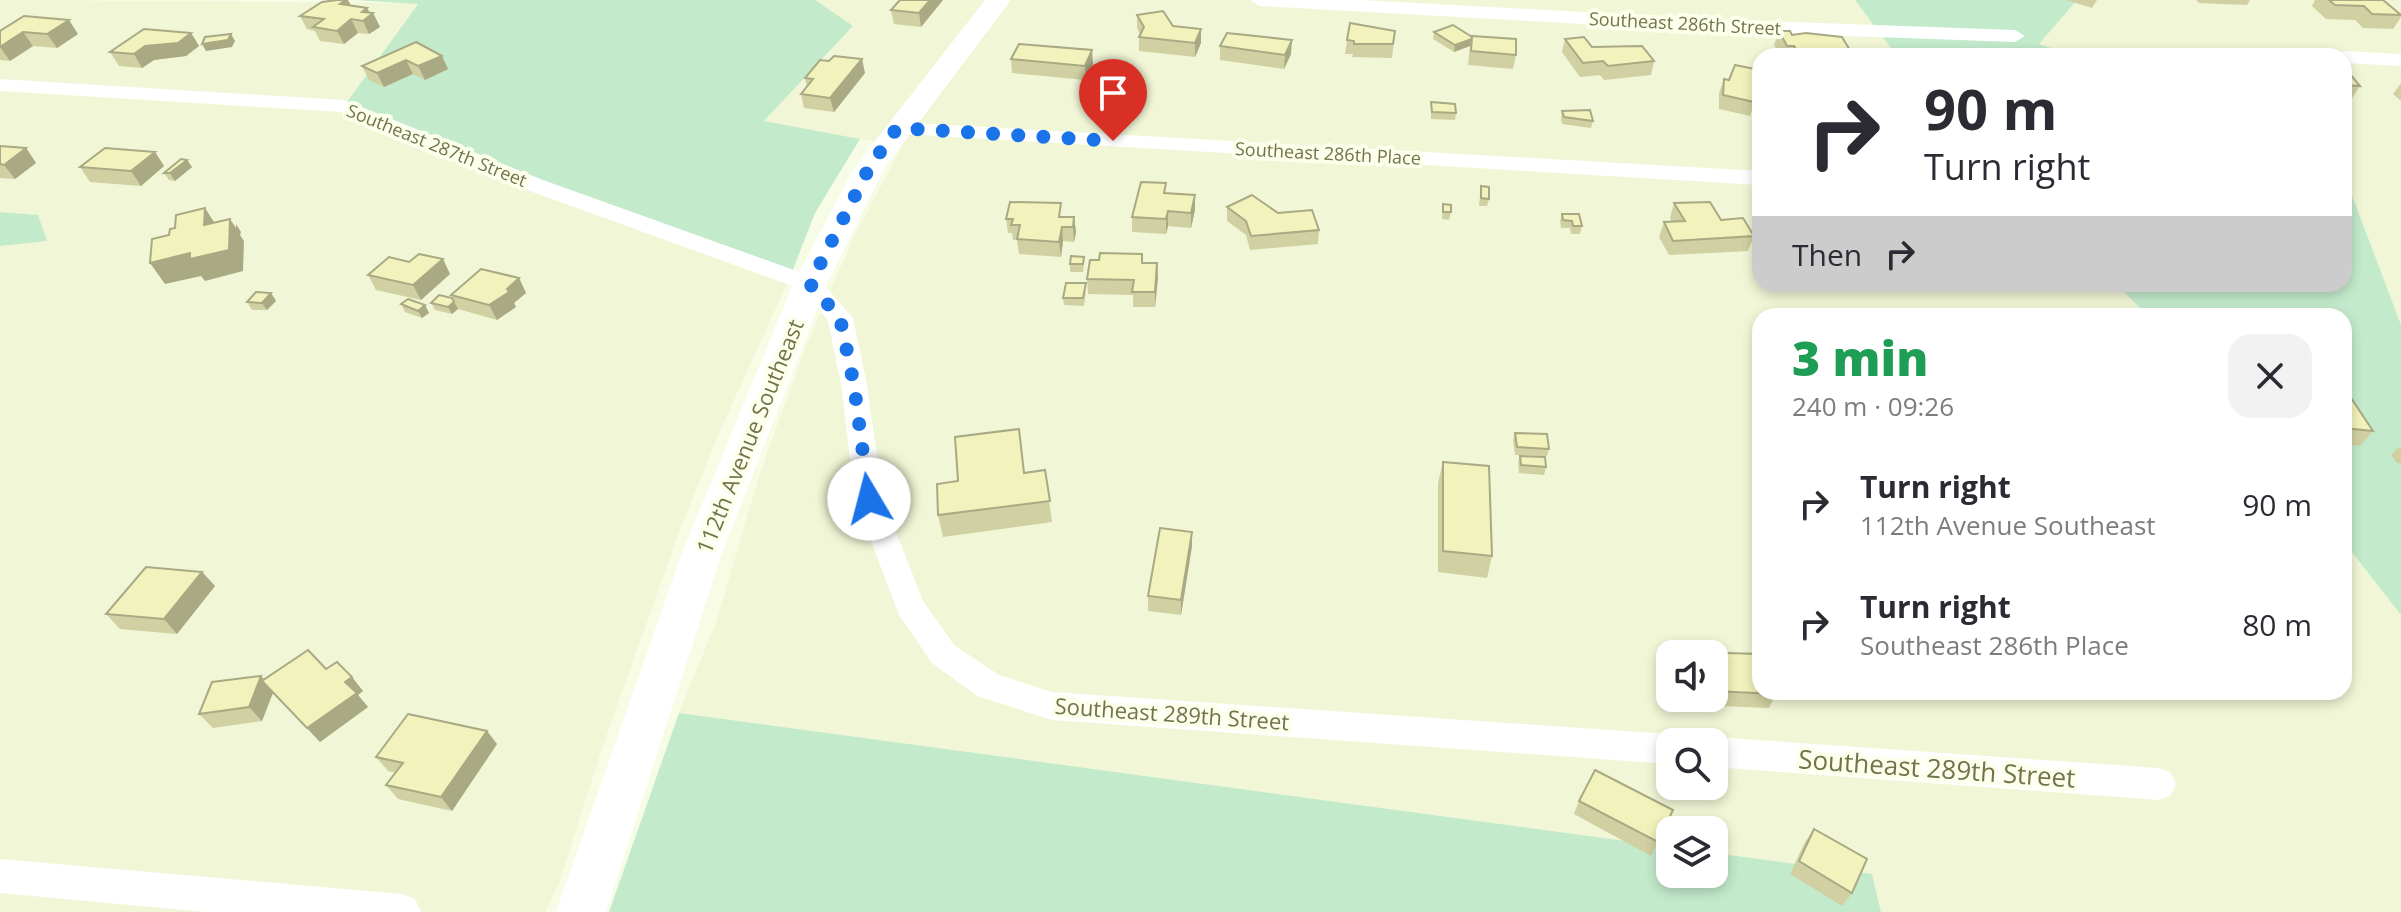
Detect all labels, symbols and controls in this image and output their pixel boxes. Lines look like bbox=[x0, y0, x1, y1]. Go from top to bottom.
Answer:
street label: Southeast 286th Street bbox=[1588, 6, 1782, 40]
pin bbox=[1079, 59, 1147, 141]
text: 90 m bbox=[1924, 70, 2058, 146]
icon: arrive bbox=[1091, 71, 1135, 115]
icon: right bbox=[1792, 80, 1896, 184]
street label: Southeast 287th Street bbox=[343, 98, 531, 192]
street label: Southeast 286th Place bbox=[1234, 136, 1422, 170]
text: Turn right bbox=[1924, 142, 2090, 191]
icon: right bbox=[1878, 232, 1922, 276]
text: Then bbox=[1792, 234, 1862, 275]
street label: 112th Avenue Southeast bbox=[688, 314, 810, 558]
text: 3 min bbox=[1792, 325, 1928, 390]
button: close bbox=[2228, 334, 2312, 418]
text: 240 m · 09:26 bbox=[1792, 388, 1954, 424]
position arrow bbox=[827, 457, 911, 541]
text: Turn right bbox=[1860, 466, 2011, 507]
icon: right bbox=[1792, 482, 1836, 526]
text: 90 m bbox=[2242, 484, 2312, 525]
text: 112th Avenue Southeast bbox=[1860, 507, 2156, 543]
text: Turn right bbox=[1860, 586, 2011, 627]
icon: right bbox=[1792, 602, 1836, 646]
text: 80 m bbox=[2242, 604, 2312, 645]
text: Southeast 286th Place bbox=[1860, 627, 2129, 663]
map controls bbox=[1656, 640, 1728, 888]
button: sound bbox=[1656, 640, 1728, 712]
street label: Southeast 289th Street bbox=[1054, 690, 1290, 736]
button: search bbox=[1656, 728, 1728, 800]
street label: Southeast 289th Street bbox=[1797, 740, 2077, 796]
button: layers bbox=[1656, 816, 1728, 888]

